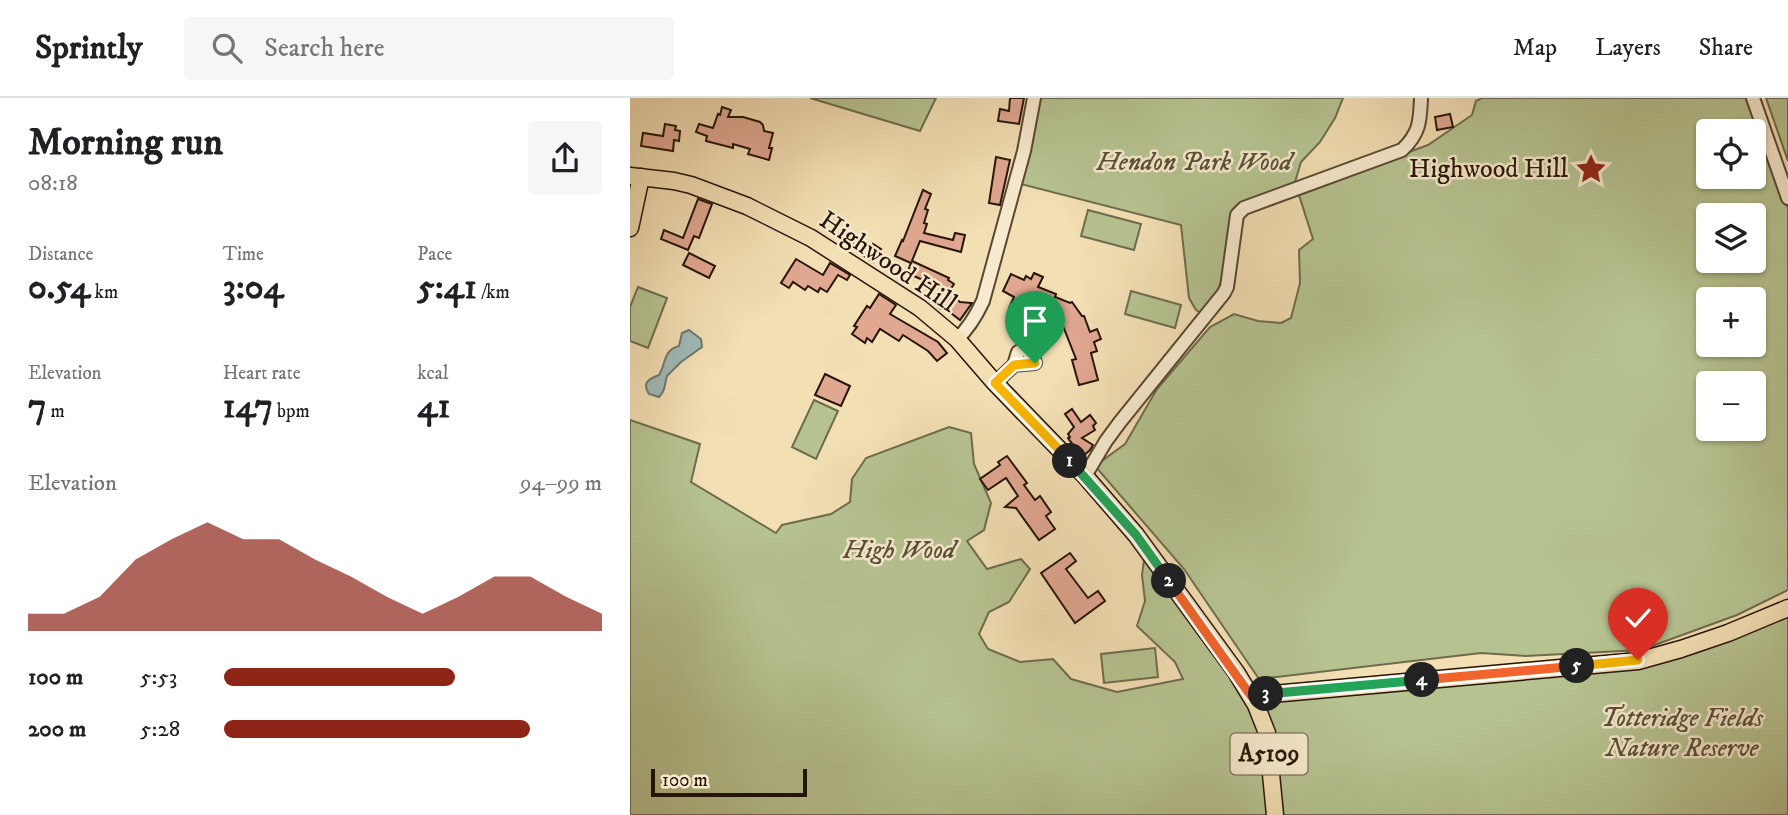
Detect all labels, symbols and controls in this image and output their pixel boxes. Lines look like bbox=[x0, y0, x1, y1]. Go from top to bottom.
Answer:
search box bbox=[184, 17, 674, 80]
text: Sprintly bbox=[35, 28, 142, 69]
icon: search bbox=[208, 29, 246, 67]
text: Search here bbox=[264, 32, 385, 65]
text: Map bbox=[1513, 33, 1557, 63]
text: Layers bbox=[1595, 33, 1661, 63]
text: Share bbox=[1699, 33, 1753, 63]
text: Morning run bbox=[28, 119, 223, 167]
map controls bbox=[1696, 119, 1766, 441]
button: locate bbox=[1696, 119, 1766, 189]
button: share bbox=[528, 121, 602, 195]
park label: Hendon Park Wood bbox=[1095, 146, 1295, 179]
place icon: Highwood Hill bbox=[1574, 152, 1608, 186]
place label: Highwood Hill bbox=[1409, 153, 1568, 186]
text: 08:18 bbox=[28, 169, 78, 198]
button: layers bbox=[1696, 203, 1766, 273]
street label: Highwood Hill bbox=[813, 204, 963, 320]
text: Distance bbox=[28, 243, 93, 266]
text: Time bbox=[223, 243, 264, 266]
text: Pace bbox=[417, 243, 452, 266]
text: 0.54 bbox=[28, 266, 90, 310]
text: 3:04 bbox=[223, 266, 284, 310]
text: 5:41 bbox=[417, 266, 477, 310]
text: km bbox=[90, 281, 118, 304]
text: /km bbox=[477, 281, 510, 304]
button: + bbox=[1696, 287, 1766, 357]
pin bbox=[1005, 291, 1065, 363]
icon: arrive bbox=[1016, 302, 1054, 340]
text: Elevation bbox=[28, 362, 102, 385]
text: Heart rate bbox=[223, 362, 301, 385]
text: kcal bbox=[417, 362, 449, 385]
button: − bbox=[1696, 371, 1766, 441]
text: 7 bbox=[28, 385, 46, 429]
text: 147 bbox=[223, 385, 273, 429]
text: 41 bbox=[417, 385, 450, 429]
text: m bbox=[46, 400, 65, 423]
text: bpm bbox=[273, 400, 310, 423]
pin: 1 bbox=[1052, 444, 1088, 478]
text: 1 bbox=[1066, 449, 1073, 472]
text: Elevation bbox=[28, 469, 117, 498]
text: 94–99 m bbox=[520, 469, 602, 498]
park label: High Wood bbox=[842, 534, 959, 567]
pin: 2 bbox=[1152, 564, 1186, 598]
text: 2 bbox=[1164, 569, 1173, 592]
pin bbox=[1608, 588, 1668, 660]
icon: check bbox=[1619, 599, 1657, 637]
pin: 5 bbox=[1560, 648, 1594, 684]
text: 5 bbox=[1572, 654, 1581, 677]
pin: 4 bbox=[1404, 662, 1440, 698]
text: 100 m bbox=[28, 663, 83, 692]
text: 5:53 bbox=[140, 663, 177, 692]
text: 4 bbox=[1416, 668, 1427, 691]
pin: 3 bbox=[1248, 676, 1284, 712]
text: 3 bbox=[1262, 682, 1269, 705]
park label: Totteridge Fields Nature Reserve bbox=[1601, 702, 1764, 765]
text: 200 m bbox=[28, 715, 86, 744]
text: 5:28 bbox=[140, 715, 180, 744]
road number: A5109 bbox=[1230, 734, 1308, 774]
scale bar bbox=[651, 766, 807, 798]
text: 100 m bbox=[662, 769, 708, 792]

